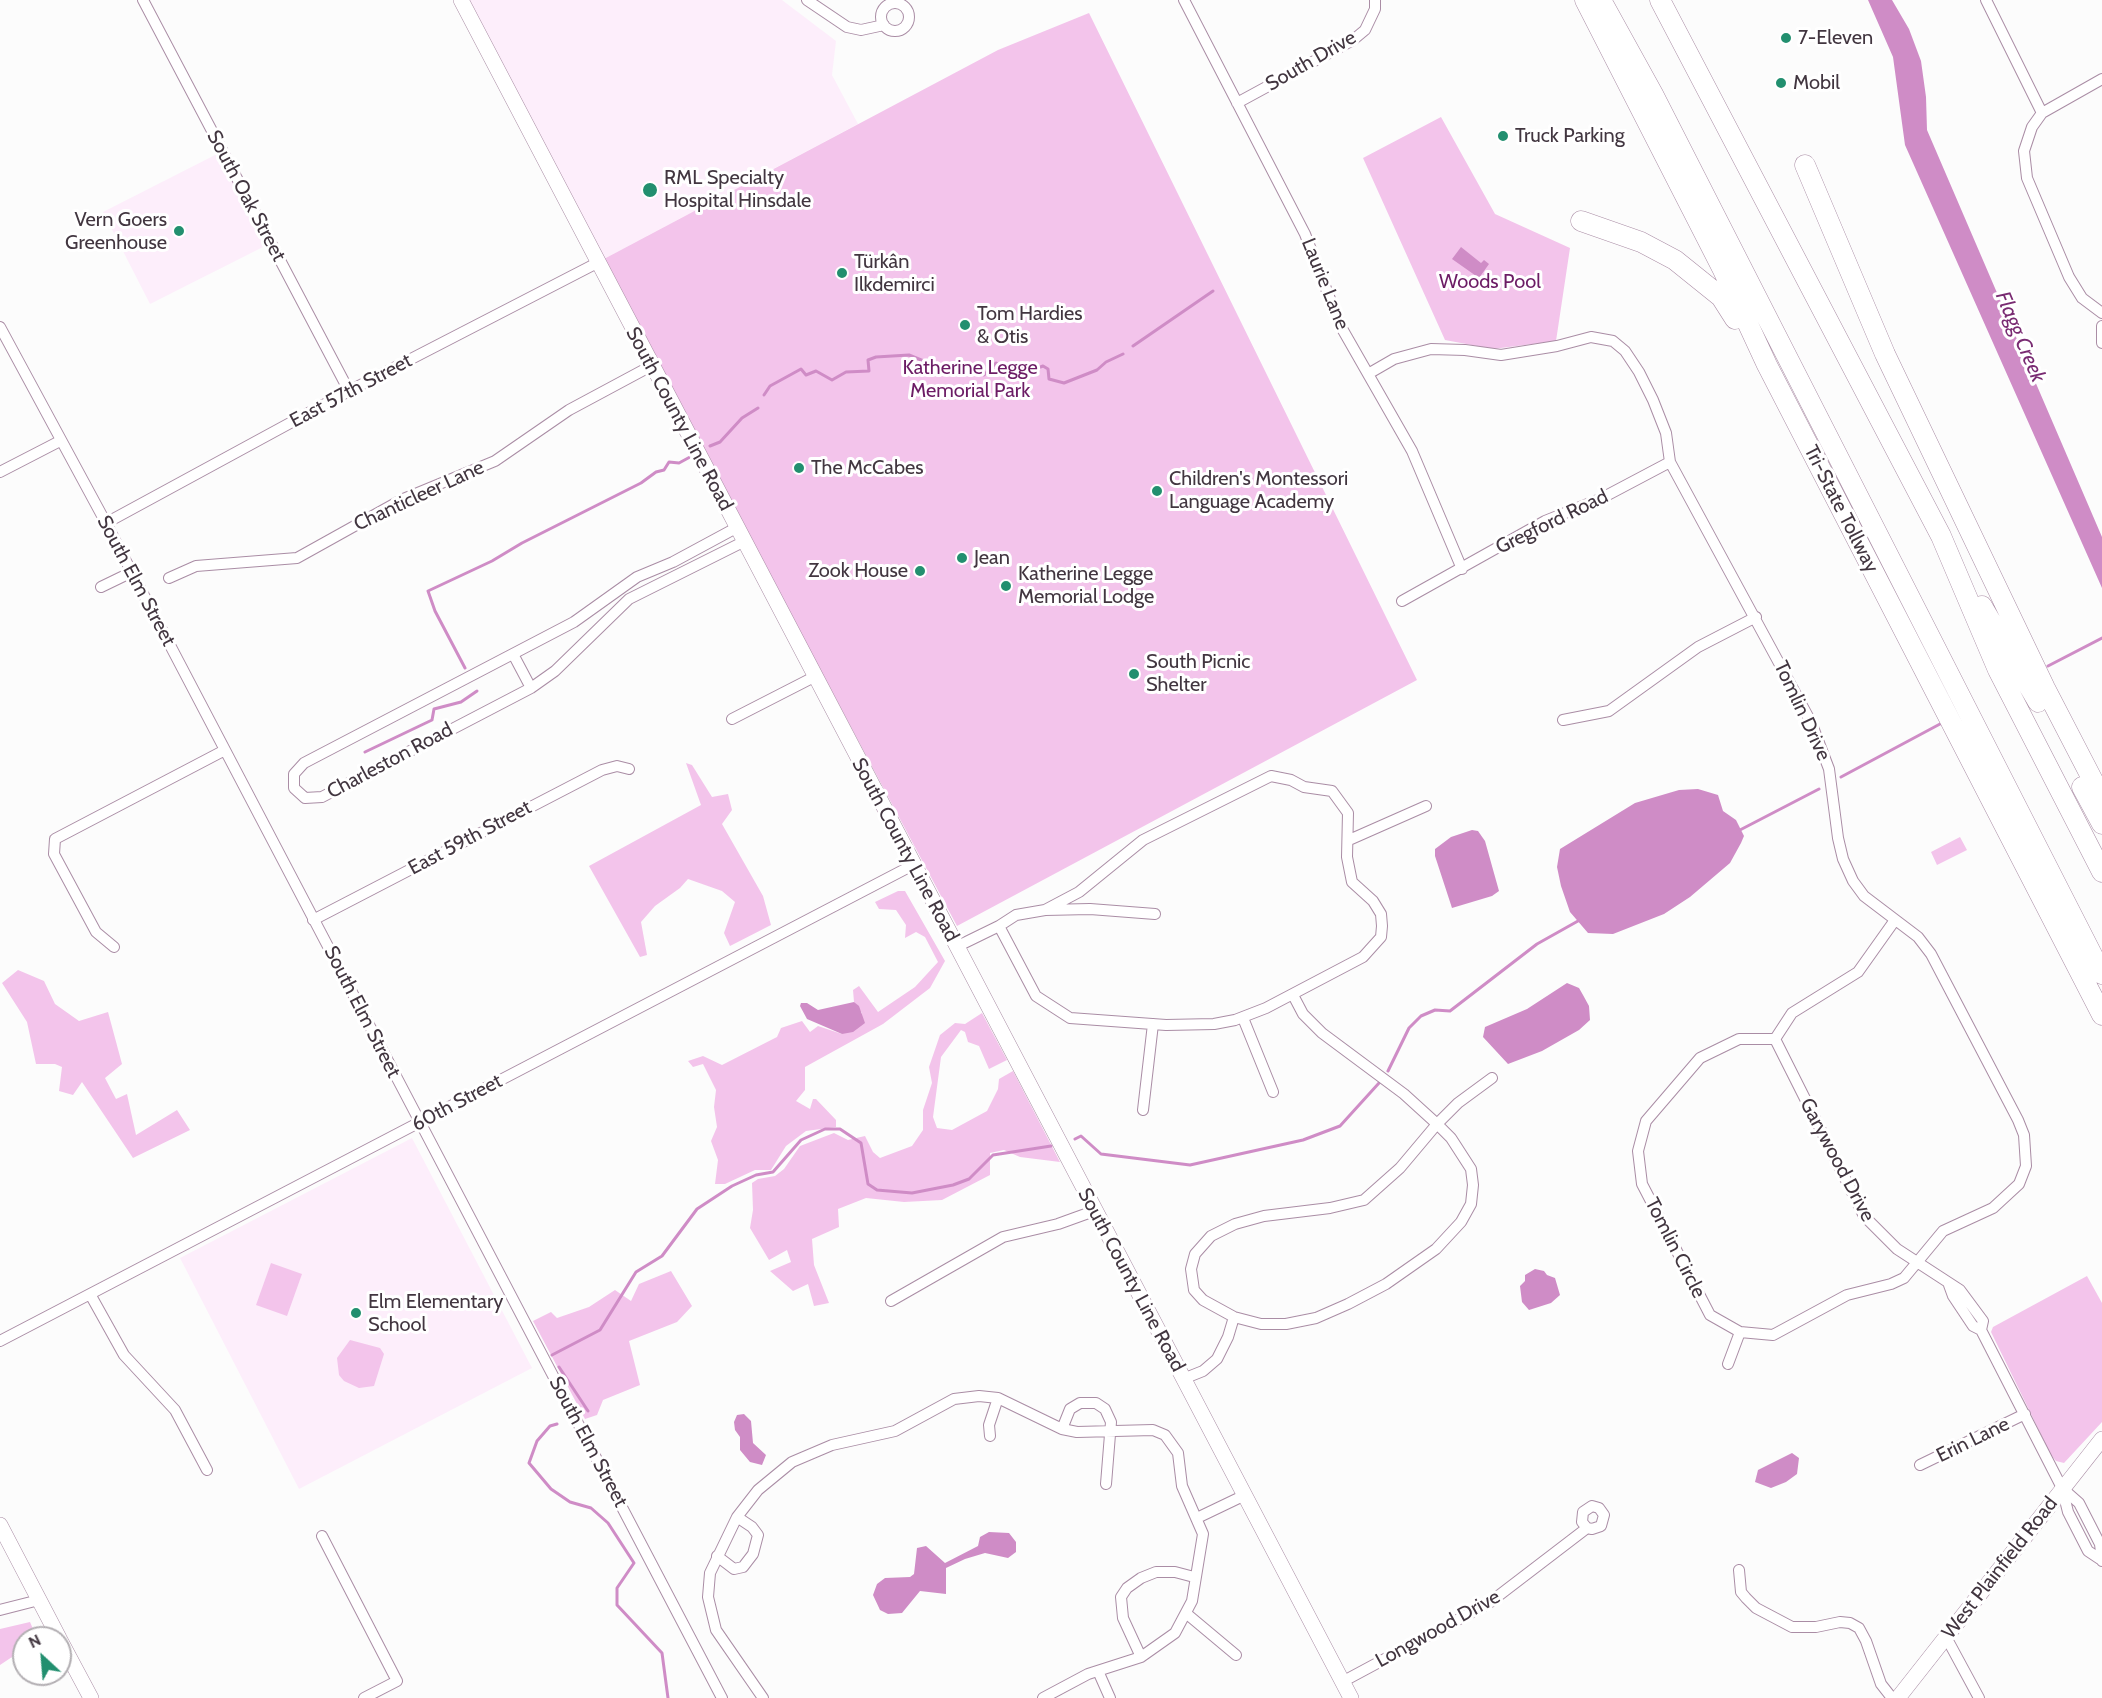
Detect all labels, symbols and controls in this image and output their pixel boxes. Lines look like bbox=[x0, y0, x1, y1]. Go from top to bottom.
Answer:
street label: South Drive bbox=[1262, 26, 1360, 96]
place label: 7-Eleven bbox=[1798, 26, 1873, 50]
marker: 7-Eleven bbox=[1779, 31, 1793, 45]
place label: Mobil bbox=[1793, 71, 1840, 95]
marker: Mobil bbox=[1774, 76, 1788, 90]
place label: Truck Parking bbox=[1515, 124, 1625, 148]
street label: South Oak Street bbox=[201, 126, 291, 266]
marker: Truck Parking bbox=[1496, 129, 1510, 143]
place label: RML Specialty Hospital Hinsdale bbox=[664, 166, 811, 213]
marker: RML Specialty Hospital Hinsdale bbox=[641, 181, 659, 199]
place label: Vern Goers Greenhouse bbox=[65, 208, 167, 255]
marker: Vern Goers Greenhouse bbox=[172, 224, 186, 238]
street label: Laurie Lane bbox=[1296, 235, 1354, 333]
place label: Türkân Ilkdemirci bbox=[854, 250, 935, 297]
marker: Türkân Ilkdemirci bbox=[835, 266, 849, 280]
park label: Woods Pool bbox=[1439, 270, 1541, 294]
water label: Flagg Creek bbox=[1990, 288, 2050, 386]
place label: Tom Hardies & Otis bbox=[977, 302, 1083, 349]
marker: Tom Hardies & Otis bbox=[958, 318, 972, 332]
street label: South County Line Road bbox=[620, 323, 738, 515]
street label: East 57th Street bbox=[286, 349, 416, 433]
park label: Katherine Legge Memorial Park bbox=[902, 356, 1038, 403]
street label: Tri-State Tollway bbox=[1799, 441, 1883, 577]
street label: Chanticleer Lane bbox=[350, 455, 488, 537]
place label: The McCabes bbox=[811, 456, 923, 480]
marker: The McCabes bbox=[792, 461, 806, 475]
place label: Children's Montessori Language Academy bbox=[1169, 467, 1348, 514]
marker: Children's Montessori Language Academy bbox=[1150, 484, 1164, 498]
street label: Gregford Road bbox=[1492, 484, 1612, 560]
street label: South Elm Street bbox=[91, 512, 181, 650]
place label: Jean bbox=[974, 546, 1010, 570]
marker: Jean bbox=[955, 551, 969, 565]
place label: Zook House bbox=[808, 559, 908, 583]
place label: Katherine Legge Memorial Lodge bbox=[1018, 562, 1154, 609]
marker: Zook House bbox=[913, 564, 927, 578]
marker: Katherine Legge Memorial Lodge bbox=[999, 579, 1013, 593]
place label: South Picnic Shelter bbox=[1146, 650, 1250, 697]
street label: Tomlin Drive bbox=[1768, 657, 1836, 765]
marker: South Picnic Shelter bbox=[1127, 667, 1141, 681]
street label: Charleston Road bbox=[323, 718, 457, 804]
street label: South County Line Road bbox=[846, 754, 964, 946]
street label: East 59th Street bbox=[404, 796, 536, 880]
street label: South Elm Street bbox=[319, 942, 405, 1082]
street label: 60th Street bbox=[408, 1069, 506, 1137]
street label: Garywood Drive bbox=[1794, 1094, 1880, 1226]
street label: South County Line Road bbox=[1072, 1184, 1190, 1376]
street label: Tomlin Circle bbox=[1639, 1194, 1711, 1302]
place label: Elm Elementary School bbox=[368, 1290, 503, 1337]
marker: Elm Elementary School bbox=[349, 1306, 363, 1320]
street label: South Elm Street bbox=[543, 1373, 633, 1511]
street label: Erin Lane bbox=[1933, 1412, 2013, 1468]
street label: West Plainfield Road bbox=[1937, 1492, 2063, 1644]
street label: Longwood Drive bbox=[1371, 1585, 1505, 1673]
north arrow bbox=[12, 1626, 72, 1686]
text: N bbox=[26, 1630, 44, 1652]

